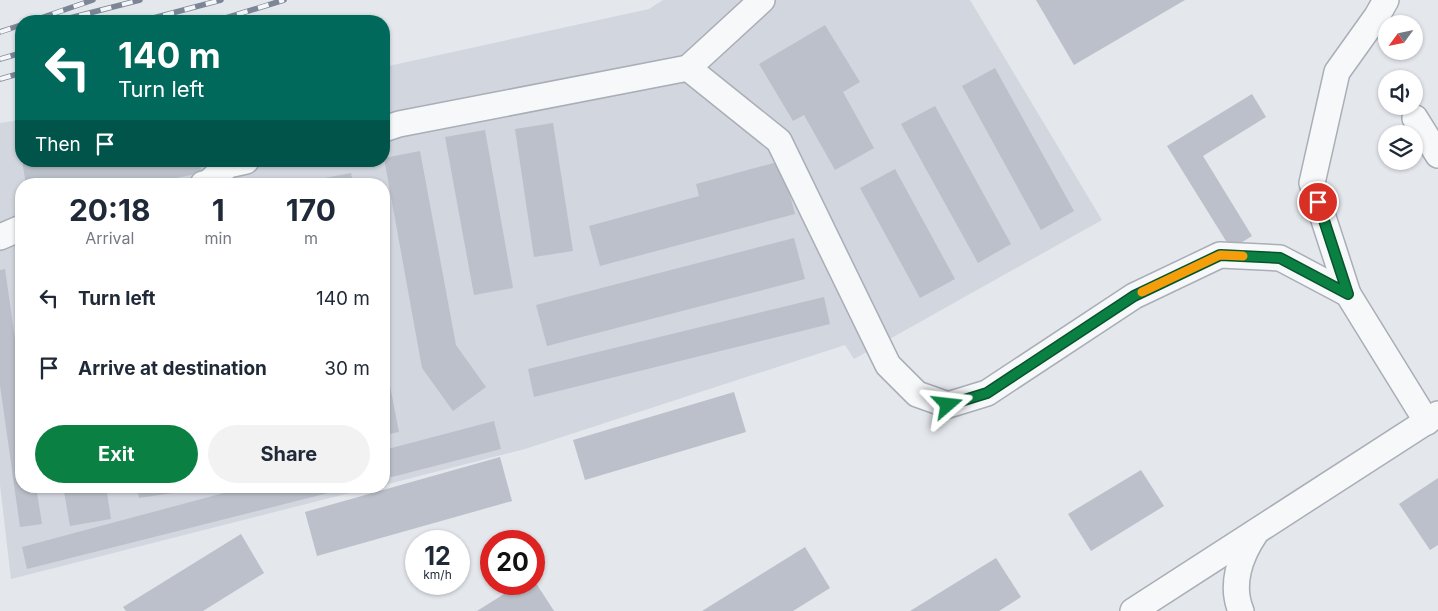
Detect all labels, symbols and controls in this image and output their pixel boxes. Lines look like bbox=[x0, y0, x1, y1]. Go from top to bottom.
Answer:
north arrow bbox=[1378, 15, 1422, 60]
map controls bbox=[1378, 15, 1423, 170]
text: 140 m bbox=[118, 34, 221, 76]
icon: left bbox=[35, 35, 100, 100]
button: sound bbox=[1378, 70, 1423, 115]
text: Turn left bbox=[118, 76, 204, 102]
button: layers bbox=[1378, 125, 1423, 170]
icon: arrive bbox=[91, 130, 119, 158]
text: Then bbox=[35, 133, 81, 156]
pin bbox=[1297, 181, 1339, 223]
icon: arrive bbox=[1304, 188, 1332, 216]
text: 20:18 bbox=[69, 192, 151, 228]
text: 1 bbox=[212, 192, 225, 228]
text: 170 bbox=[286, 192, 336, 228]
text: Arrival bbox=[85, 228, 134, 248]
text: min bbox=[205, 228, 232, 248]
text: m bbox=[304, 228, 318, 248]
icon: left bbox=[35, 284, 63, 312]
text: Turn left bbox=[78, 287, 156, 310]
text: 140 m bbox=[316, 287, 370, 310]
icon: arrive bbox=[35, 354, 63, 382]
text: Arrive at destination bbox=[78, 357, 267, 380]
text: 30 m bbox=[324, 357, 370, 380]
position arrow bbox=[921, 378, 973, 430]
button: Exit bbox=[35, 425, 198, 483]
button: Share bbox=[208, 425, 370, 483]
speed limit sign: 20 bbox=[480, 530, 545, 595]
text: 12 bbox=[424, 541, 451, 571]
text: km/h bbox=[423, 567, 452, 582]

